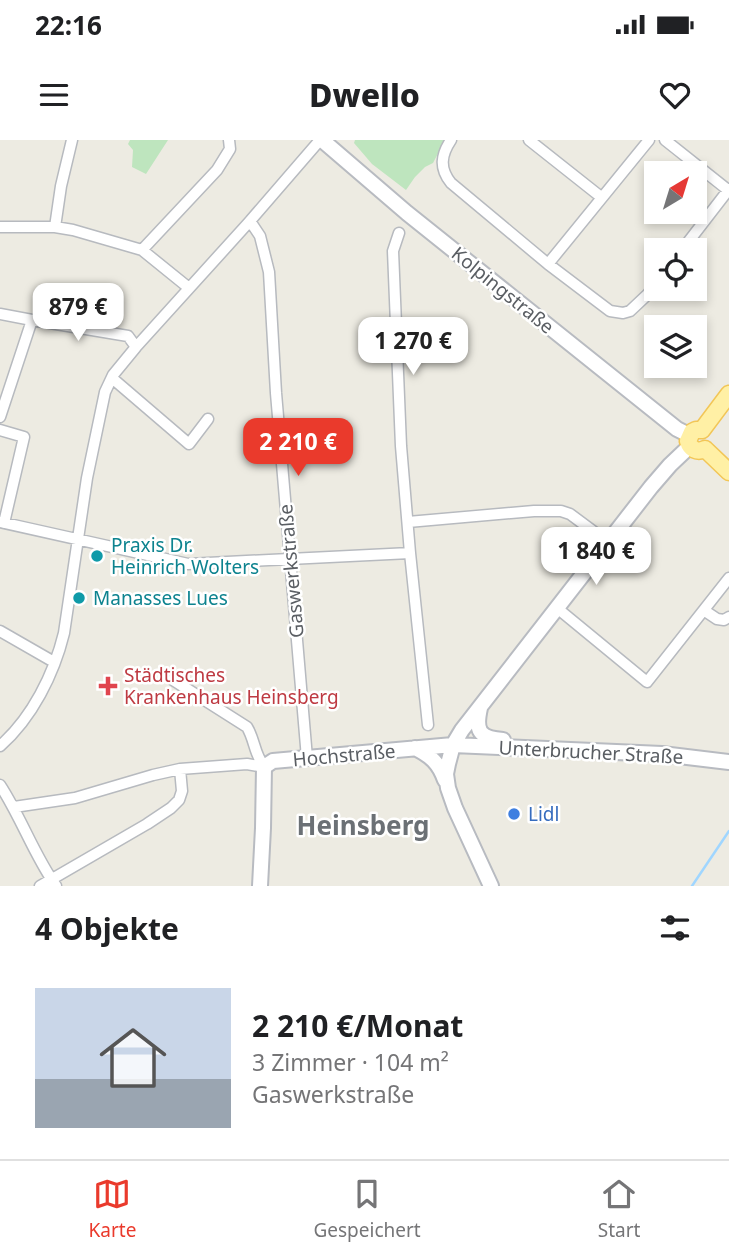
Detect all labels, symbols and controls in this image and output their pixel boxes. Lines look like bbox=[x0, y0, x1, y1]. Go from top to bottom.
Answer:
text: 22:16 bbox=[35, 7, 102, 43]
text: Dwello bbox=[309, 73, 420, 116]
icon: menu bbox=[35, 76, 73, 114]
icon: heart bbox=[656, 76, 694, 114]
north arrow bbox=[644, 161, 707, 224]
map controls bbox=[644, 161, 707, 378]
button: locate bbox=[644, 238, 707, 301]
street label: Kolpingstraße bbox=[446, 241, 560, 339]
pin: 879 € bbox=[29, 284, 127, 343]
text: 879 € bbox=[49, 290, 107, 322]
button: layers bbox=[644, 315, 707, 378]
pin: 1 270 € bbox=[348, 317, 478, 377]
text: 1 270 € bbox=[374, 324, 452, 356]
pin: 2 210 € bbox=[233, 418, 363, 478]
text: 2 210 € bbox=[259, 425, 337, 457]
street label: Gaswerkstraße bbox=[272, 503, 310, 639]
pin: 1 840 € bbox=[531, 528, 661, 587]
place label: Praxis Dr. Heinrich Wolters bbox=[111, 532, 259, 580]
text: 1 840 € bbox=[557, 534, 635, 566]
marker: Praxis Dr. Heinrich Wolters bbox=[89, 548, 105, 564]
place label: Manasses Lues bbox=[93, 585, 228, 611]
marker: Manasses Lues bbox=[71, 590, 87, 606]
place label: Städtisches Krankenhaus Heinsberg bbox=[124, 662, 339, 710]
marker: Städtisches Krankenhaus Heinsberg bbox=[98, 676, 118, 696]
street label: Unterbrucher Straße bbox=[498, 734, 684, 770]
street label: Hochstraße bbox=[291, 738, 397, 772]
place label: Lidl bbox=[528, 801, 559, 827]
marker: Lidl bbox=[506, 806, 522, 822]
district label: Heinsberg bbox=[297, 807, 429, 843]
text: 4 Objekte bbox=[35, 908, 179, 949]
icon: filters bbox=[656, 909, 694, 947]
text: 2 210 €/Monat bbox=[252, 1005, 463, 1046]
icon: home bbox=[91, 1016, 175, 1100]
text: 3 Zimmer · 104 m² bbox=[252, 1046, 449, 1078]
text: Gaswerkstraße bbox=[252, 1078, 414, 1110]
tab: Karte bbox=[89, 1175, 136, 1243]
tab: Gespeichert bbox=[313, 1175, 421, 1243]
tab: Start bbox=[598, 1175, 640, 1243]

